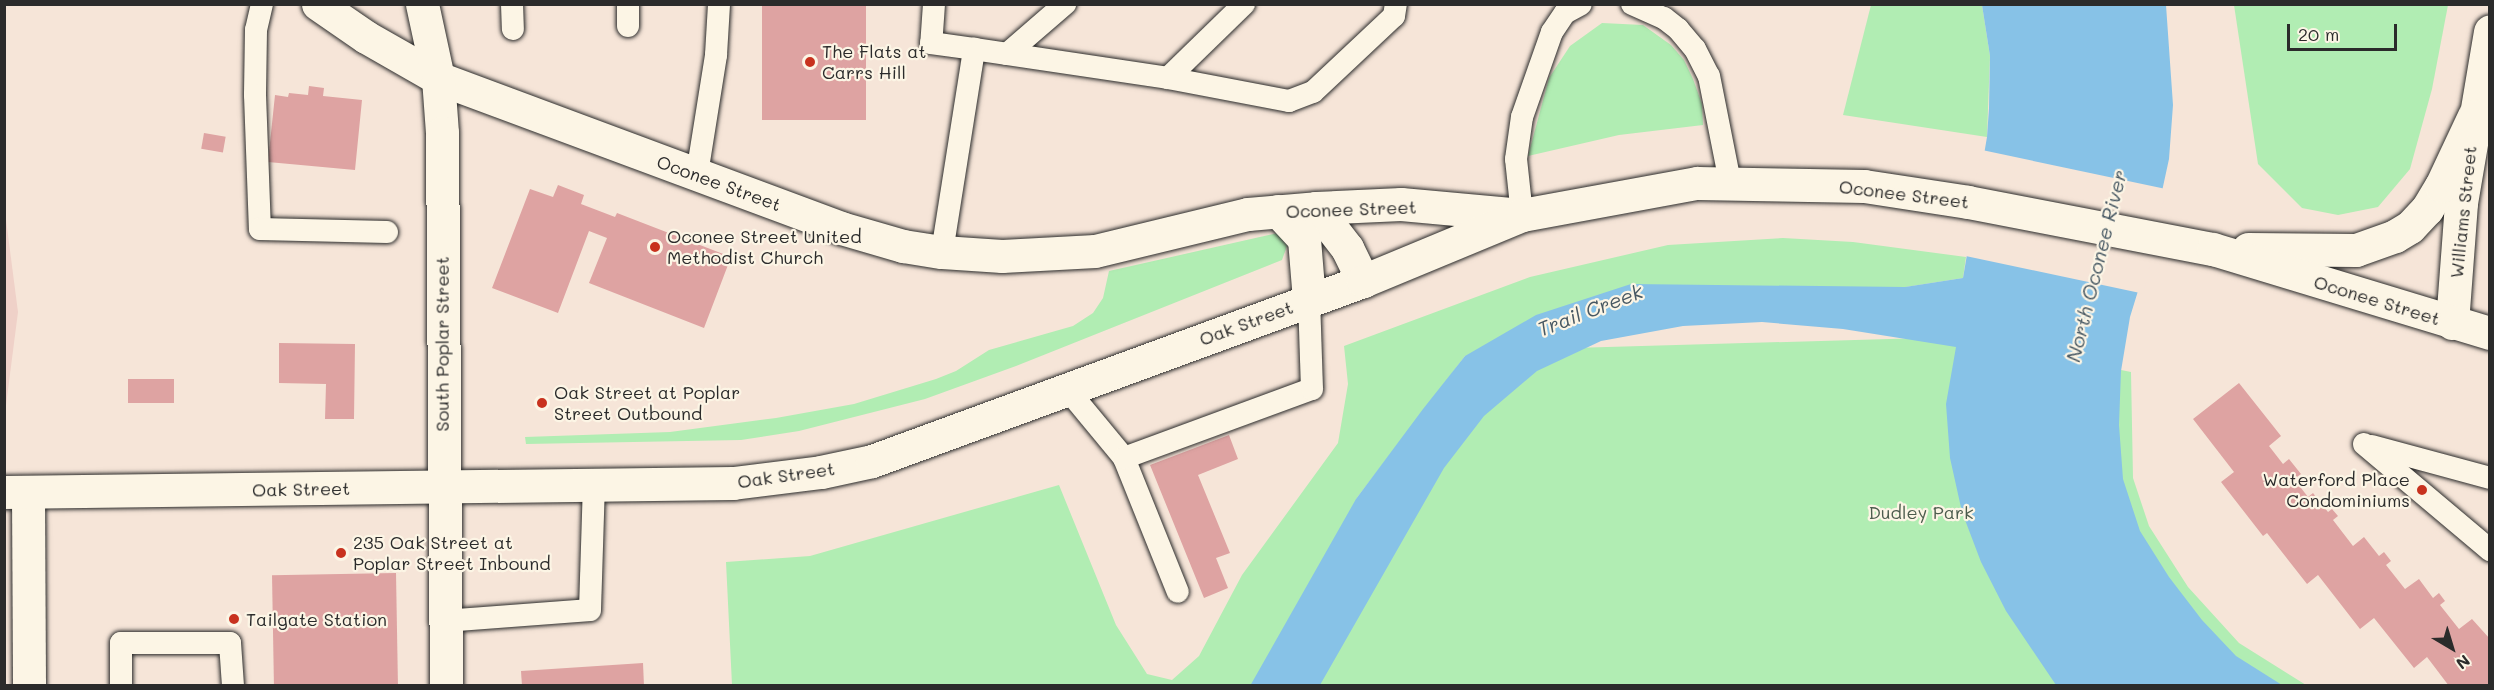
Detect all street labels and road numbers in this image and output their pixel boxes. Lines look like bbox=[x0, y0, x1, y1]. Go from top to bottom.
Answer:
street label: Williams Street bbox=[2445, 145, 2481, 279]
street label: Oconee Street bbox=[654, 150, 784, 216]
street label: Oconee Street bbox=[1838, 175, 1970, 213]
street label: Oconee Street bbox=[1285, 196, 1417, 222]
street label: South Poplar Street bbox=[431, 256, 453, 432]
street label: Oconee Street bbox=[2311, 271, 2443, 329]
street label: Oak Street bbox=[1196, 296, 1296, 350]
street label: Oak Street bbox=[736, 457, 836, 493]
street label: Oak Street bbox=[252, 477, 350, 501]

